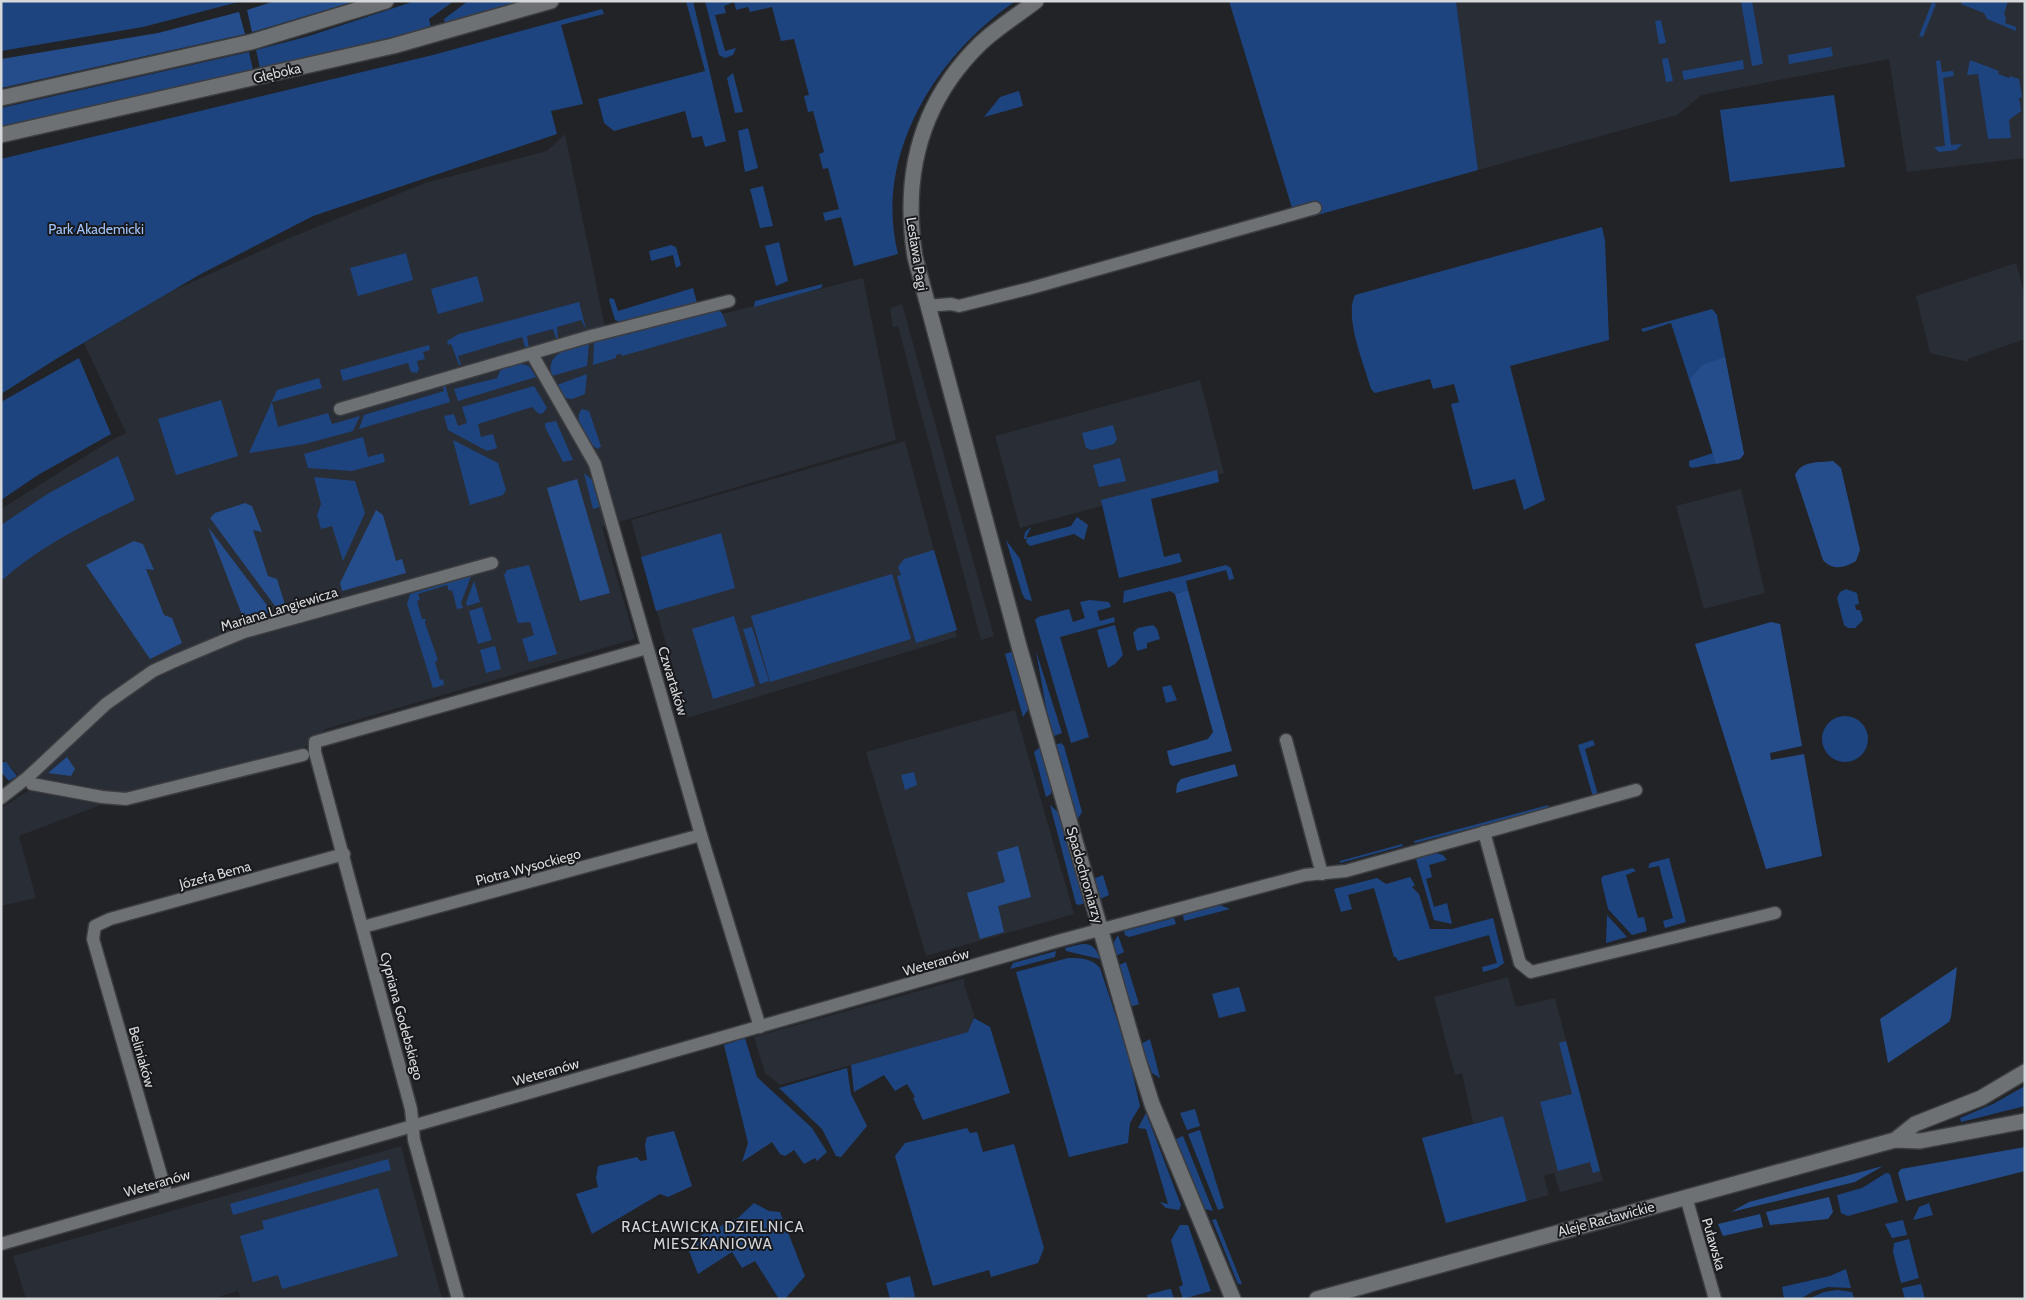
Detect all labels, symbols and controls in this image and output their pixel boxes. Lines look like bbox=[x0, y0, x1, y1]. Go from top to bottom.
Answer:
street label: Głęboka bbox=[251, 59, 303, 87]
street label: Lesława Pagi bbox=[902, 216, 932, 292]
park label: Park Akademicki bbox=[48, 220, 144, 238]
street label: Mariana Langiewicza bbox=[218, 583, 340, 635]
street label: Czwartaków bbox=[654, 644, 692, 718]
street label: Spadochroniarzy bbox=[1063, 825, 1107, 925]
street label: Piotra Wysockiego bbox=[473, 844, 583, 890]
street label: Józefa Bema bbox=[176, 857, 253, 893]
street label: Weteranów bbox=[901, 944, 971, 980]
street label: Cypriana Godebskiego bbox=[376, 950, 428, 1082]
street label: Beliniaków bbox=[125, 1024, 159, 1090]
street label: Weteranów bbox=[511, 1054, 581, 1090]
street label: Weteranów bbox=[122, 1165, 192, 1201]
street label: Aleje Racławickie bbox=[1556, 1197, 1656, 1241]
street label: Puławska bbox=[1698, 1216, 1730, 1273]
district label: RACŁAWICKA DZIELNICA MIESZKANIOWA bbox=[621, 1218, 805, 1253]

